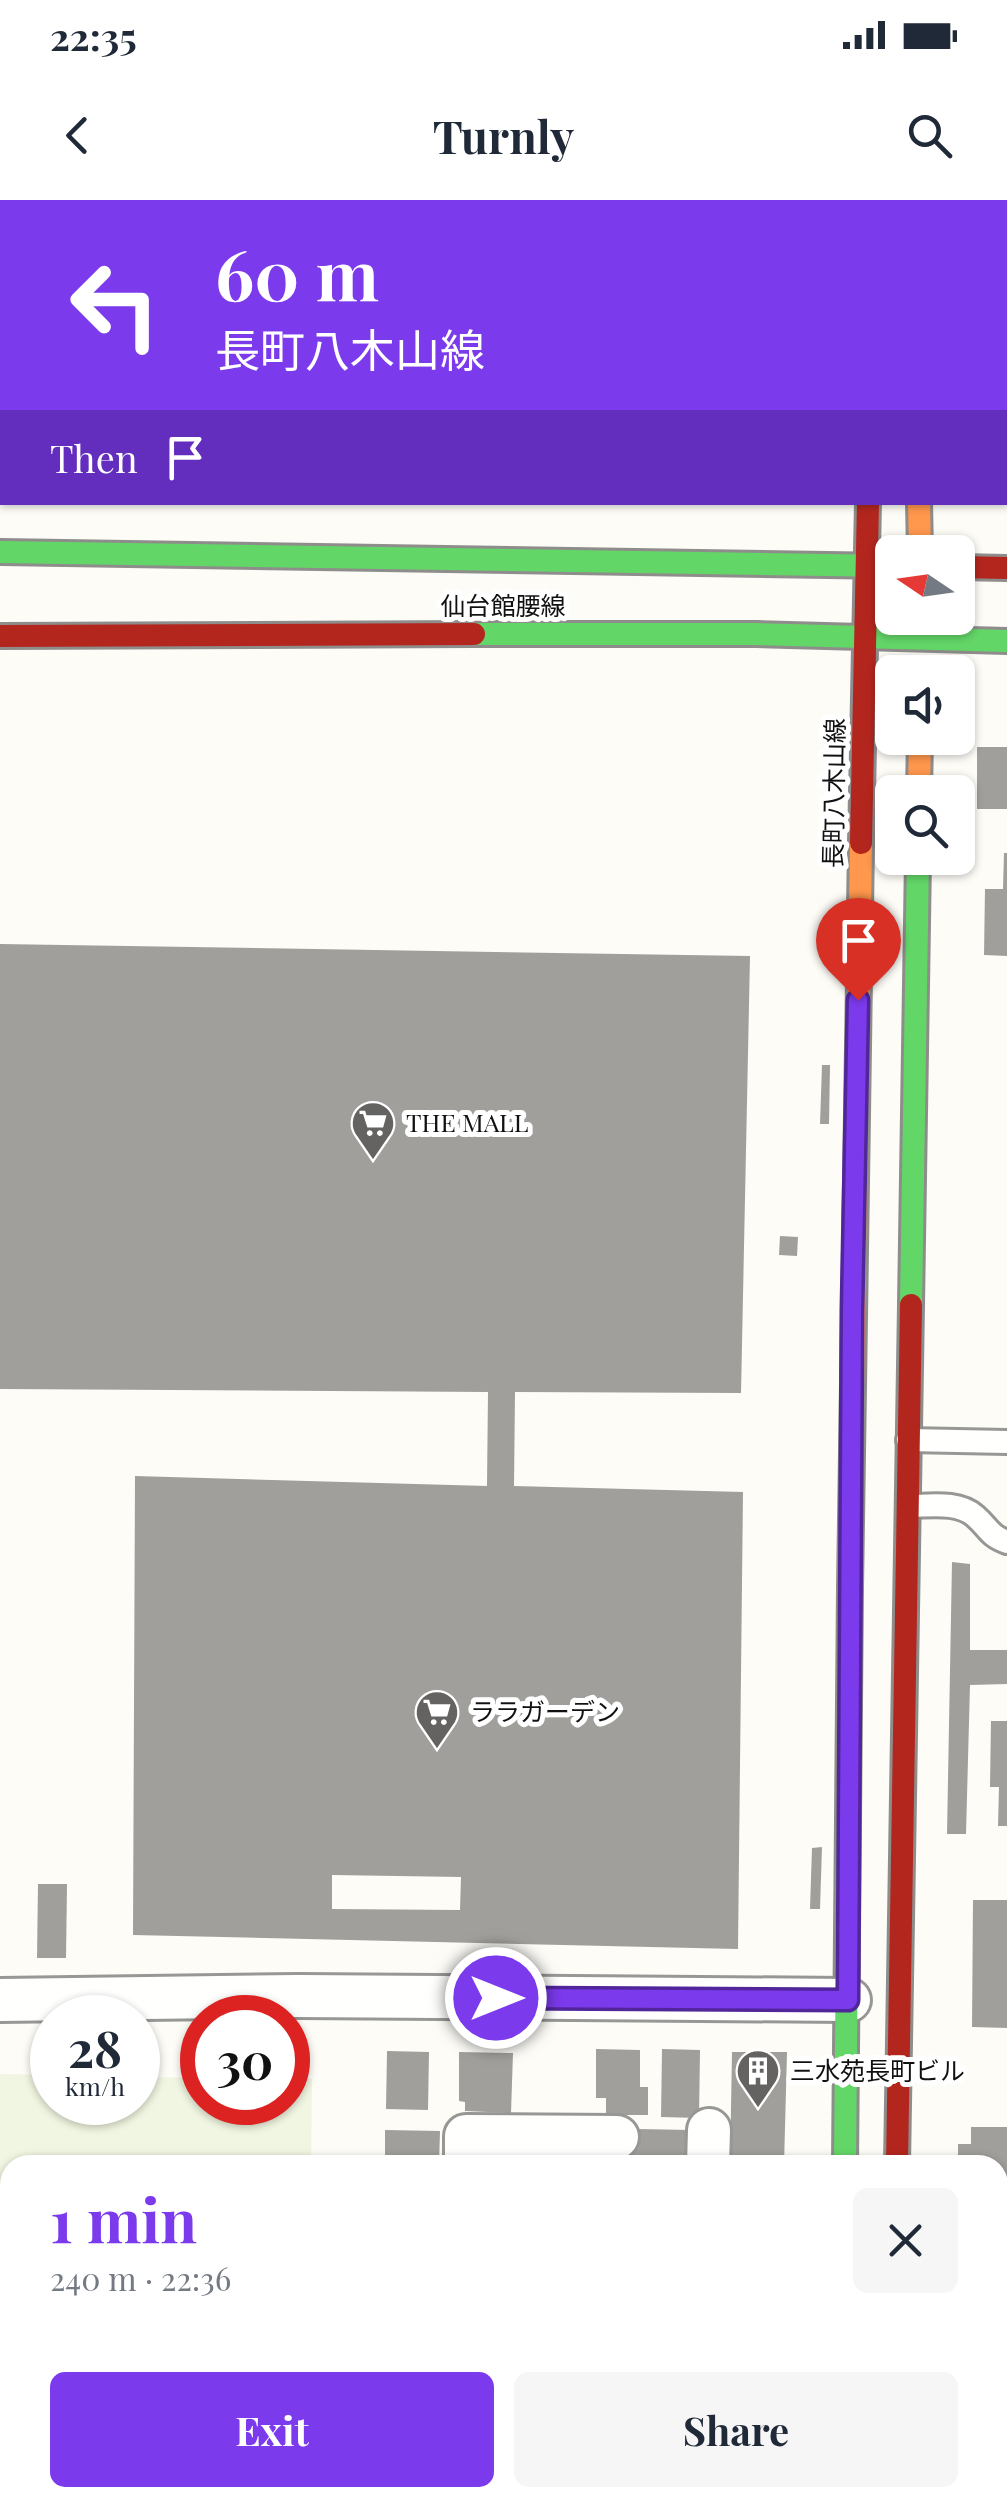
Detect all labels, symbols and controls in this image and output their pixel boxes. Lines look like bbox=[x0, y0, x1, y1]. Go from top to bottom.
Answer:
text: 22:35 bbox=[50, 10, 137, 61]
text: Turnly bbox=[433, 105, 574, 165]
icon: back bbox=[50, 108, 105, 163]
icon: search bbox=[902, 108, 957, 163]
text: 60 m bbox=[215, 225, 379, 319]
icon: left bbox=[50, 240, 180, 370]
text: 長町八木山線 bbox=[215, 318, 485, 378]
icon: arrive bbox=[158, 430, 213, 485]
text: Then bbox=[50, 432, 138, 483]
north arrow bbox=[875, 535, 975, 635]
map controls bbox=[875, 535, 975, 875]
street label: 仙台館腰線 bbox=[440, 588, 566, 621]
button: sound bbox=[875, 655, 975, 755]
street label: 長町八木山線 bbox=[815, 718, 850, 868]
button: search bbox=[875, 775, 975, 875]
pin bbox=[816, 898, 901, 1001]
icon: arrive bbox=[831, 913, 886, 968]
supermarket icon: THE MALL bbox=[350, 1100, 396, 1161]
place label: THE MALL bbox=[406, 1105, 529, 1138]
supermarket icon: ララガーデン bbox=[414, 1689, 460, 1750]
place label: ララガーデン bbox=[470, 1694, 620, 1727]
position arrow bbox=[444, 1946, 548, 2050]
speed limit sign: 30 bbox=[180, 1995, 310, 2125]
text: 28 bbox=[68, 2014, 122, 2081]
building icon: 三水苑長町ビル bbox=[735, 2048, 781, 2109]
place label: 三水苑長町ビル bbox=[790, 2053, 965, 2086]
text: km/h bbox=[65, 2069, 125, 2102]
text: 1 min bbox=[50, 2178, 197, 2258]
button: close bbox=[853, 2188, 958, 2293]
text: 240 m · 22:36 bbox=[50, 2256, 231, 2299]
button: Exit bbox=[50, 2372, 494, 2487]
button: Share bbox=[514, 2372, 958, 2487]

